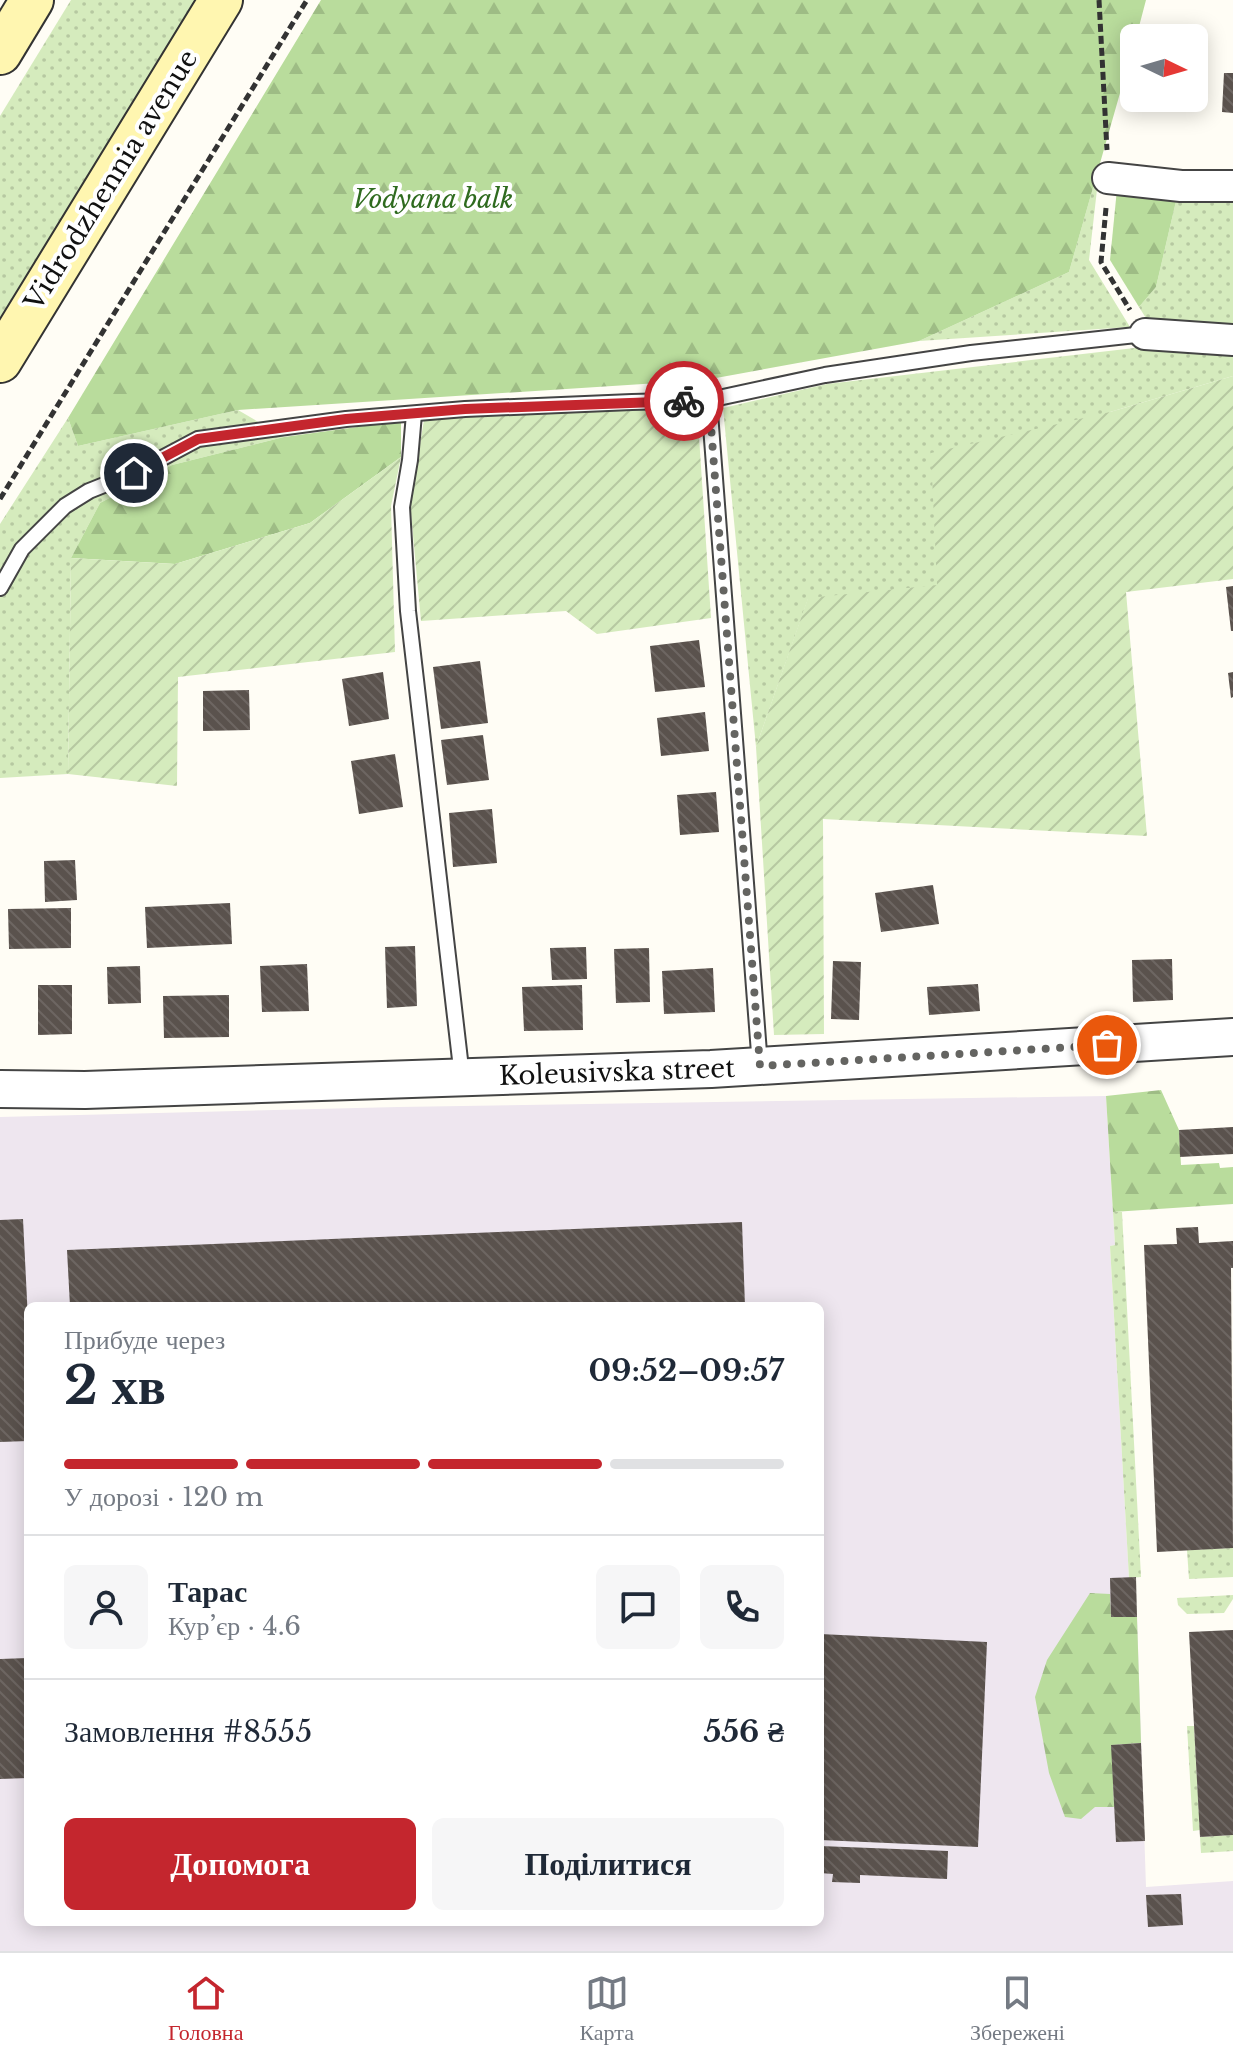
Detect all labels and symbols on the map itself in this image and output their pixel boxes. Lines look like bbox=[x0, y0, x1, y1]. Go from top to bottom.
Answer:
north arrow bbox=[1120, 24, 1208, 112]
street label: Vidrodzhennia avenue bbox=[17, 44, 204, 317]
park label: Vodyana balk bbox=[353, 183, 513, 215]
courier bbox=[644, 361, 724, 441]
pin bbox=[100, 439, 168, 507]
pin bbox=[1073, 1011, 1141, 1079]
street label: Koleusivska street bbox=[498, 1052, 736, 1092]

